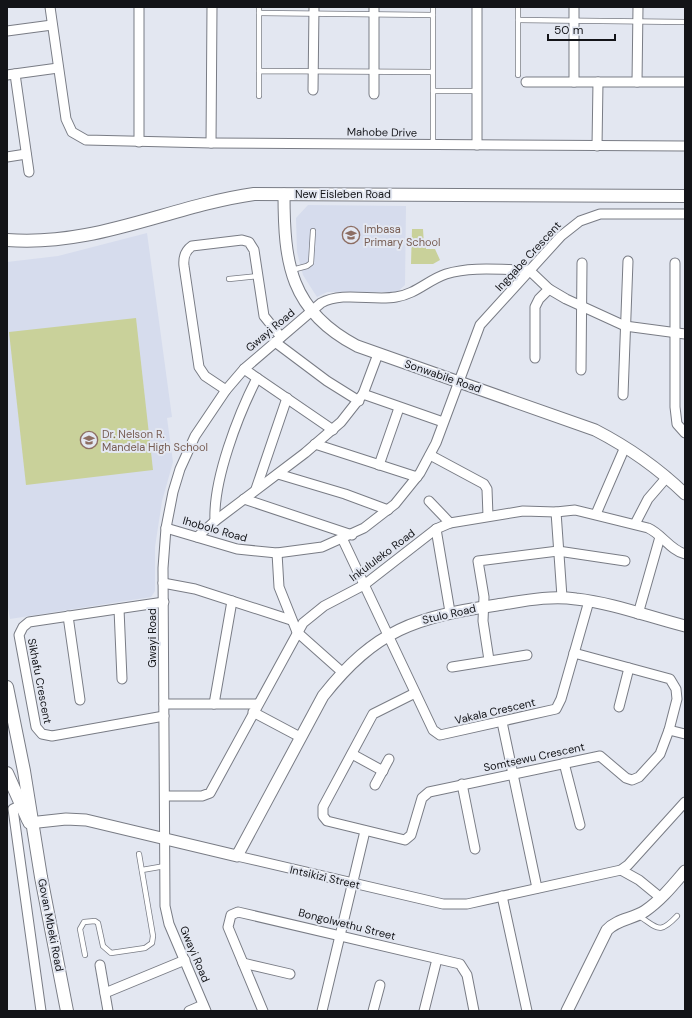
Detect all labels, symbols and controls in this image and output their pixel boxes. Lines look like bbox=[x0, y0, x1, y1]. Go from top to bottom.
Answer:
scale bar bbox=[548, 16, 615, 42]
text: 50 m bbox=[554, 22, 583, 38]
street label: Mahobe Drive bbox=[347, 124, 417, 140]
street label: New Eisleben Road bbox=[295, 187, 391, 201]
street label: Ingqabe Crescent bbox=[492, 218, 564, 294]
place label: Imbasa Primary School bbox=[364, 222, 440, 249]
school or university icon: Imbasa Primary School bbox=[341, 225, 361, 245]
street label: Gwayi Road bbox=[243, 305, 297, 355]
street label: Sonwabile Road bbox=[403, 356, 483, 396]
place label: Dr. Nelson R. Mandela High School bbox=[102, 427, 208, 454]
school or university icon: Dr. Nelson R. Mandela High School bbox=[79, 430, 99, 450]
street label: Ihobolo Road bbox=[181, 513, 249, 545]
street label: Inkululeko Road bbox=[346, 526, 418, 584]
street label: Stulo Road bbox=[421, 601, 477, 627]
street label: Gwayi Road bbox=[145, 608, 159, 668]
street label: Sikhafu Crescent bbox=[25, 637, 55, 725]
street label: Vakala Crescent bbox=[453, 695, 537, 727]
street label: Somtsewu Crescent bbox=[482, 739, 586, 775]
street label: Intsikizi Street bbox=[289, 862, 361, 892]
street label: Govan Mbeki Road bbox=[35, 877, 67, 973]
street label: Bongolwethu Street bbox=[297, 905, 397, 943]
street label: Gwayi Road bbox=[177, 924, 213, 984]

